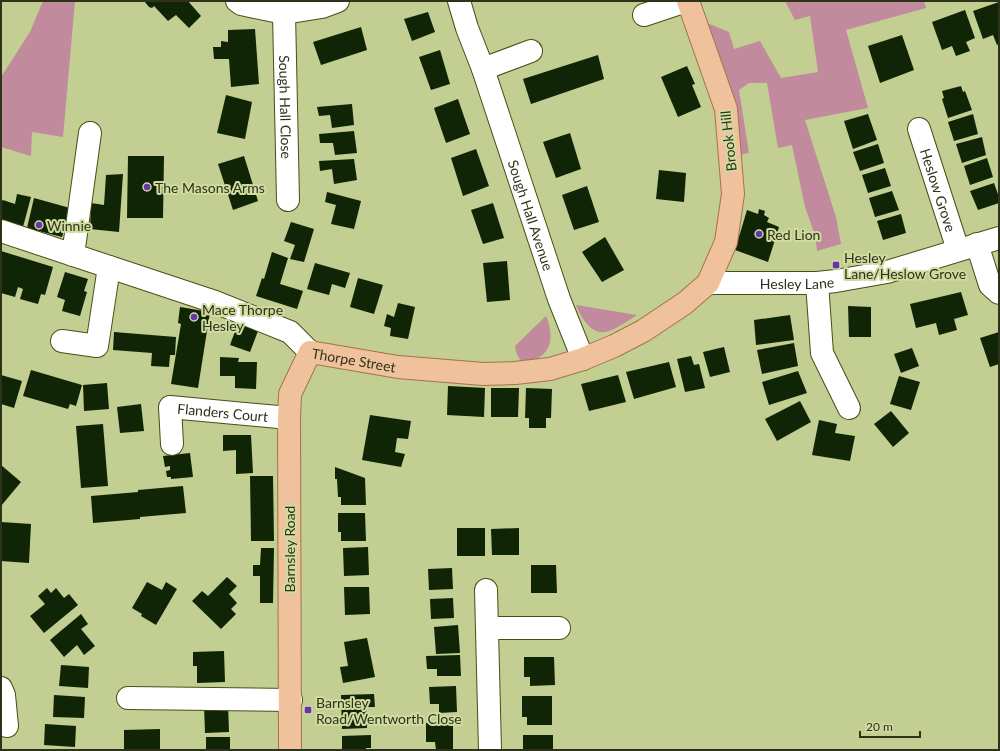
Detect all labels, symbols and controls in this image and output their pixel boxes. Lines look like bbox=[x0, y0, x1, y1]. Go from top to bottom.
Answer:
street label: Sough Hall Close bbox=[276, 55, 296, 159]
street label: Brook Hill bbox=[716, 110, 740, 172]
street label: Heslow Grove bbox=[917, 146, 960, 234]
street label: Sough Hall Avenue bbox=[505, 158, 557, 273]
place label: The Masons Arms bbox=[155, 179, 265, 196]
marker: The Masons Arms bbox=[142, 182, 152, 192]
place label: Winnie bbox=[47, 217, 91, 234]
marker: Winnie bbox=[34, 220, 44, 230]
place label: Red Lion bbox=[767, 226, 820, 243]
marker: Red Lion bbox=[754, 229, 764, 239]
place label: Hesley Lane/Heslow Grove bbox=[844, 249, 966, 282]
marker: Hesley Lane/Heslow Grove bbox=[831, 260, 841, 270]
street label: Hesley Lane bbox=[760, 273, 835, 292]
place label: Mace Thorpe Hesley bbox=[202, 301, 283, 334]
marker: Mace Thorpe Hesley bbox=[189, 312, 199, 322]
street label: Thorpe Street bbox=[311, 344, 397, 375]
street label: Flanders Court bbox=[177, 399, 269, 425]
street label: Barnsley Road bbox=[281, 506, 298, 592]
place label: Barnsley Road/Wentworth Close bbox=[316, 694, 462, 727]
marker: Barnsley Road/Wentworth Close bbox=[303, 705, 313, 715]
scale bar bbox=[860, 713, 920, 739]
text: 20 m bbox=[866, 719, 893, 734]

